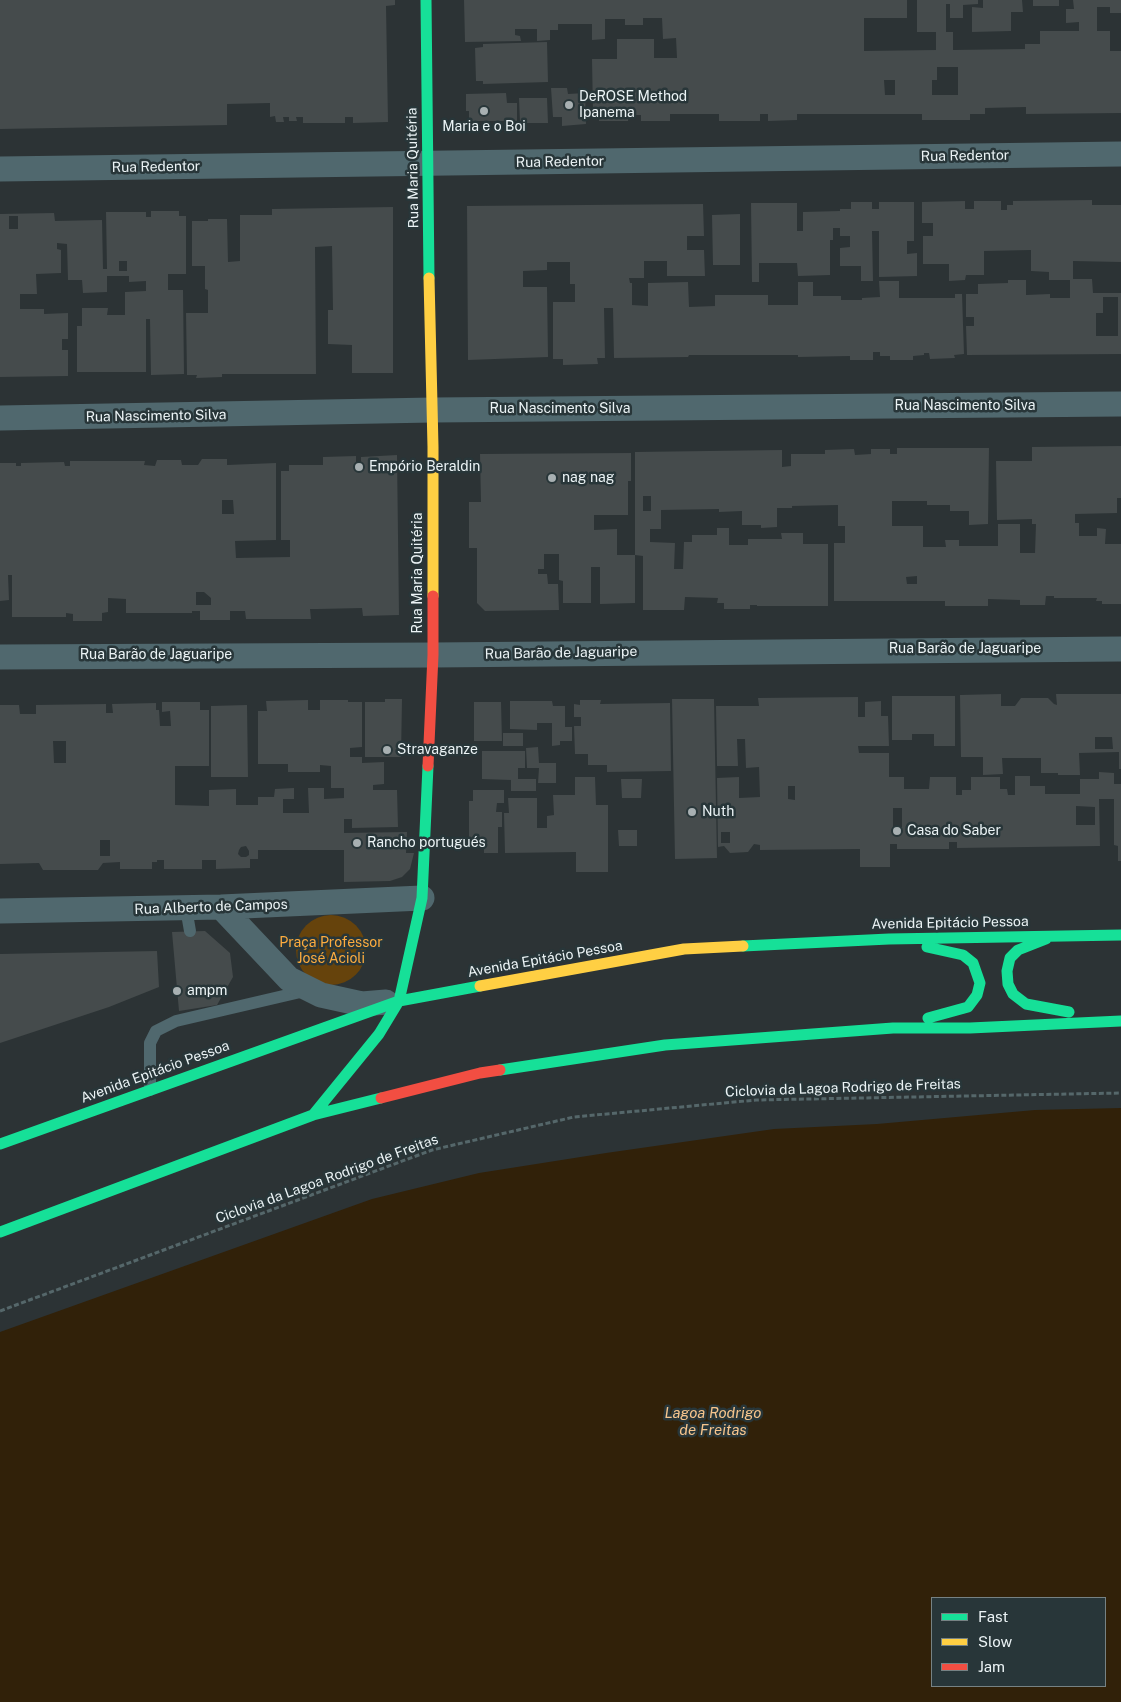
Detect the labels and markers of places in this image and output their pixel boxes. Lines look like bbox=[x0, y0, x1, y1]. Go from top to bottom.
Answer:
place label: DeROSE Method Ipanema bbox=[579, 89, 687, 121]
marker: DeROSE Method Ipanema bbox=[563, 99, 575, 111]
marker: Maria e o Boi bbox=[478, 105, 490, 117]
place label: Maria e o Boi bbox=[442, 119, 526, 135]
place label: Empório Beraldin bbox=[369, 459, 480, 475]
marker: Empório Beraldin bbox=[353, 461, 365, 473]
place label: nag nag bbox=[562, 470, 614, 486]
marker: nag nag bbox=[546, 472, 558, 484]
place label: Stravaganze bbox=[397, 742, 478, 758]
marker: Stravaganze bbox=[381, 744, 393, 756]
place label: Nuth bbox=[702, 804, 734, 820]
marker: Nuth bbox=[686, 806, 698, 818]
place label: Casa do Saber bbox=[907, 823, 1001, 839]
marker: Casa do Saber bbox=[891, 825, 903, 837]
place label: Rancho portugués bbox=[367, 835, 486, 851]
marker: Rancho portugués bbox=[351, 837, 363, 849]
place label: ampm bbox=[187, 983, 227, 999]
marker: ampm bbox=[171, 985, 183, 997]

